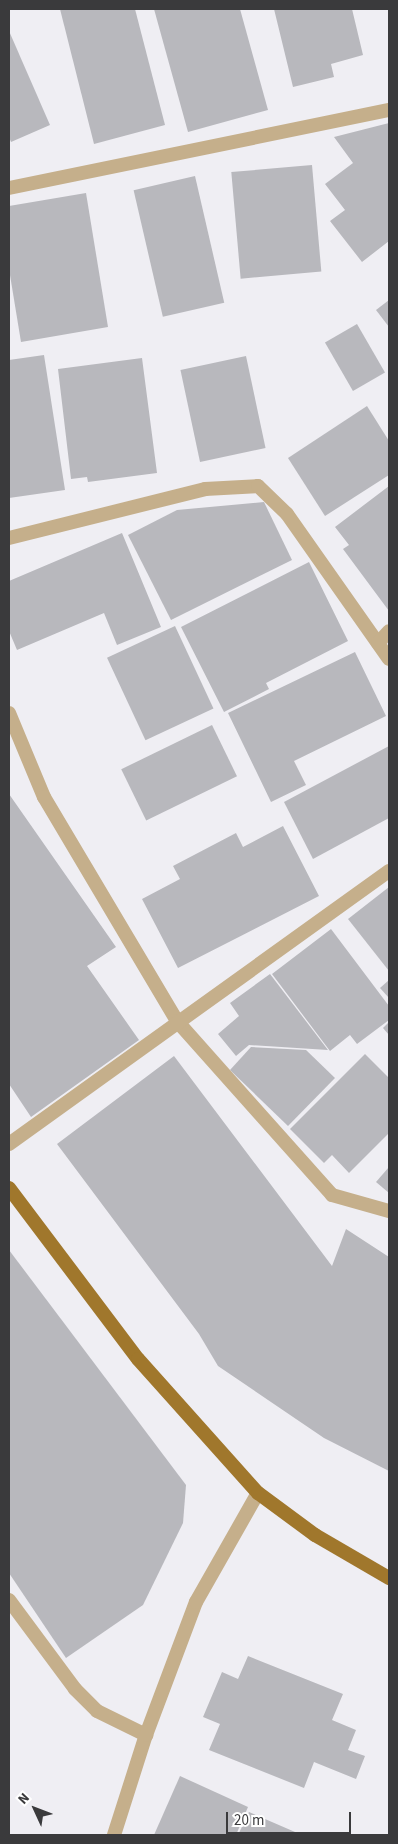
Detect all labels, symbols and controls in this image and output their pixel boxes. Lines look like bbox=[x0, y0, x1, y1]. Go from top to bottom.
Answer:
north arrow bbox=[10, 1784, 60, 1834]
text: N bbox=[14, 1789, 35, 1809]
scale bar bbox=[228, 1802, 353, 1834]
text: 20 m bbox=[234, 1810, 264, 1831]

